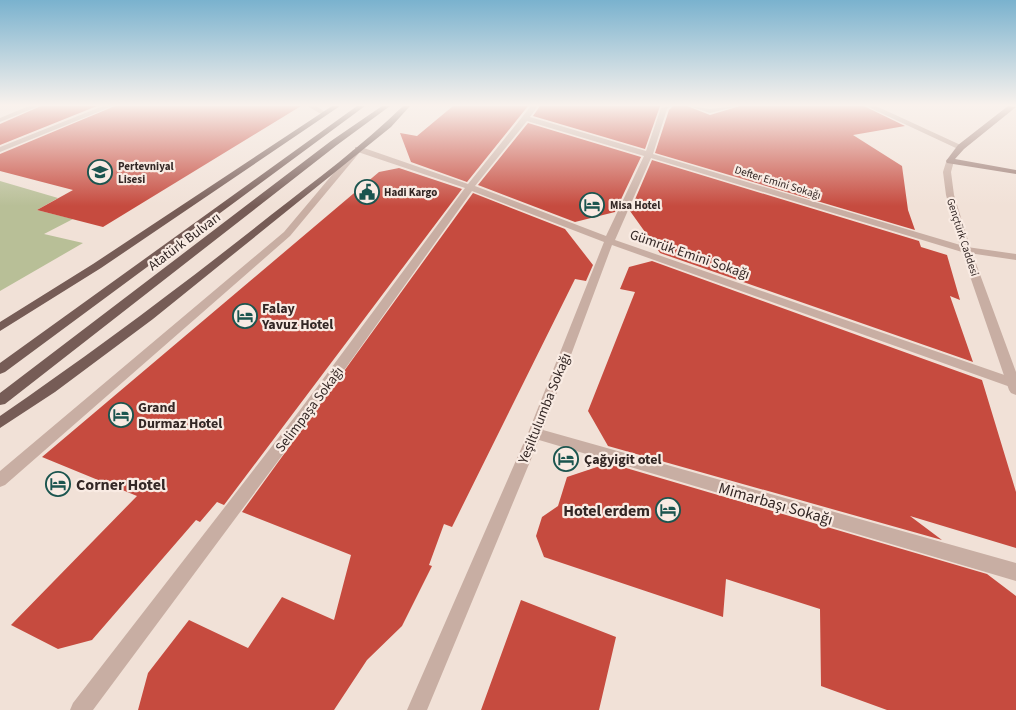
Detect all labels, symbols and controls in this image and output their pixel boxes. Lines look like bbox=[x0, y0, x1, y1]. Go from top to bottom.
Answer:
school or university icon: Pertevniyal Lisesi bbox=[87, 159, 113, 185]
place label: Pertevniyal Lisesi bbox=[118, 159, 174, 187]
street label: Defter Emini Sokağı bbox=[733, 162, 823, 203]
public building icon: Hadi Kargo bbox=[354, 179, 380, 205]
place label: Hadi Kargo bbox=[384, 185, 437, 200]
hotel icon: Misa Hotel bbox=[579, 192, 605, 218]
street label: Gençtürk Caddesi bbox=[943, 196, 982, 278]
place label: Misa Hotel bbox=[610, 198, 661, 213]
street label: Atatürk Bulvarı bbox=[144, 208, 225, 276]
street label: Gümrük Emini Sokağı bbox=[627, 225, 752, 285]
place label: Falay Yavuz Hotel bbox=[261, 299, 333, 335]
hotel icon: Falay Yavuz Hotel bbox=[232, 303, 258, 329]
street label: Yeşiltulumba Sokağı bbox=[513, 350, 576, 468]
street label: Selimpaşa Sokağı bbox=[271, 363, 349, 457]
place label: Grand Durmaz Hotel bbox=[138, 398, 222, 434]
hotel icon: Grand Durmaz Hotel bbox=[108, 402, 134, 428]
hotel icon: Çağyigit otel bbox=[553, 446, 579, 472]
place label: Çağyigit otel bbox=[584, 450, 661, 470]
hotel icon: Corner Hotel bbox=[45, 471, 71, 497]
place label: Corner Hotel bbox=[76, 474, 166, 496]
street label: Mimarbaşı Sokağı bbox=[716, 477, 836, 531]
hotel icon: Hotel erdem bbox=[655, 497, 681, 523]
place label: Hotel erdem bbox=[563, 500, 650, 522]

